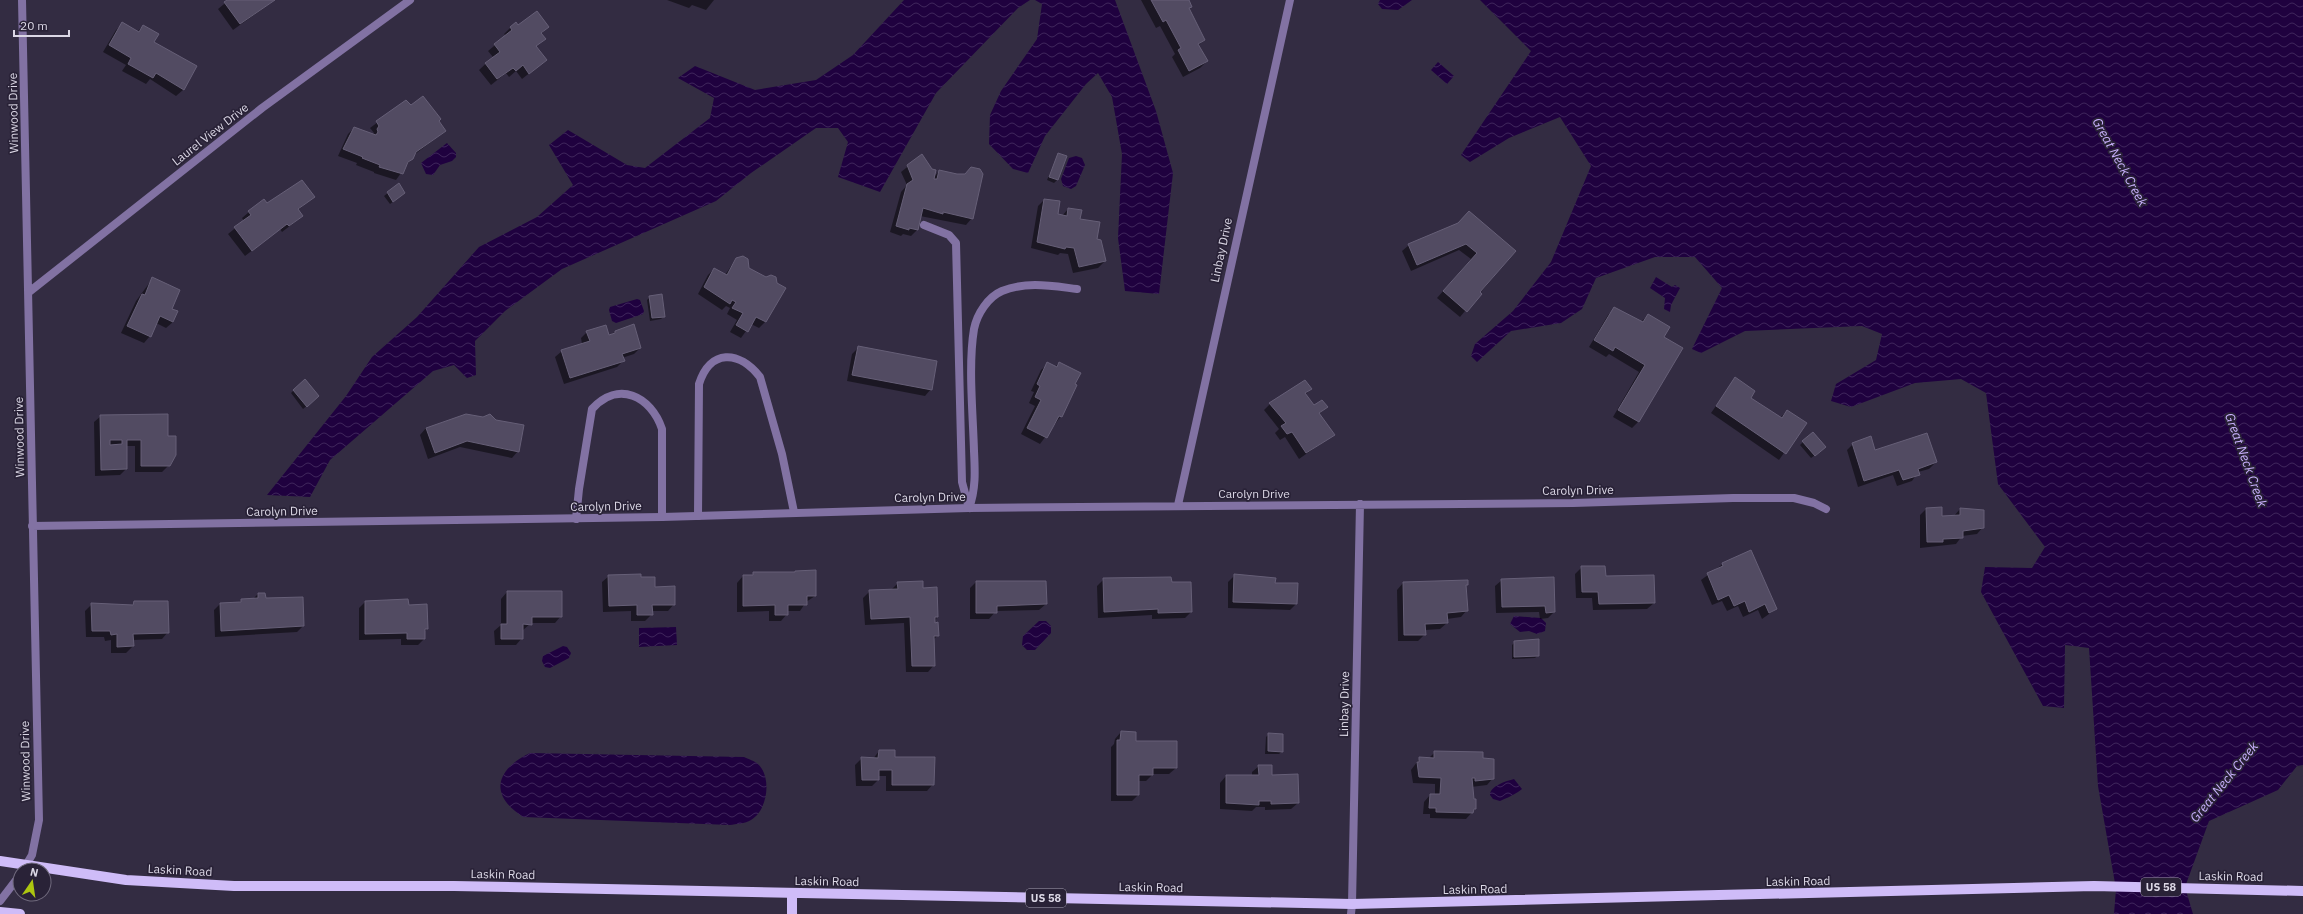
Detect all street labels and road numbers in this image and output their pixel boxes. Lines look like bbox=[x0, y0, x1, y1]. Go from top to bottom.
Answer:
street label: Winwood Drive bbox=[5, 72, 21, 153]
street label: Laurel View Drive bbox=[169, 99, 252, 169]
street label: Linbay Drive bbox=[1207, 216, 1235, 284]
street label: Winwood Drive bbox=[11, 396, 27, 477]
street label: Carolyn Drive bbox=[1542, 482, 1614, 498]
street label: Carolyn Drive bbox=[1218, 486, 1290, 501]
street label: Carolyn Drive bbox=[894, 489, 966, 505]
street label: Carolyn Drive bbox=[570, 498, 642, 514]
street label: Carolyn Drive bbox=[246, 503, 318, 519]
street label: Linbay Drive bbox=[1336, 671, 1352, 737]
street label: Winwood Drive bbox=[17, 720, 33, 801]
street label: Laskin Road bbox=[147, 861, 213, 879]
street label: Laskin Road bbox=[470, 866, 536, 882]
street label: Laskin Road bbox=[2198, 868, 2264, 884]
street label: Laskin Road bbox=[794, 873, 860, 889]
street label: Laskin Road bbox=[1765, 873, 1831, 889]
road number: US 58 bbox=[2141, 878, 2181, 896]
street label: Laskin Road bbox=[1118, 879, 1184, 895]
street label: Laskin Road bbox=[1442, 881, 1508, 897]
road number: US 58 bbox=[1026, 889, 1066, 907]

